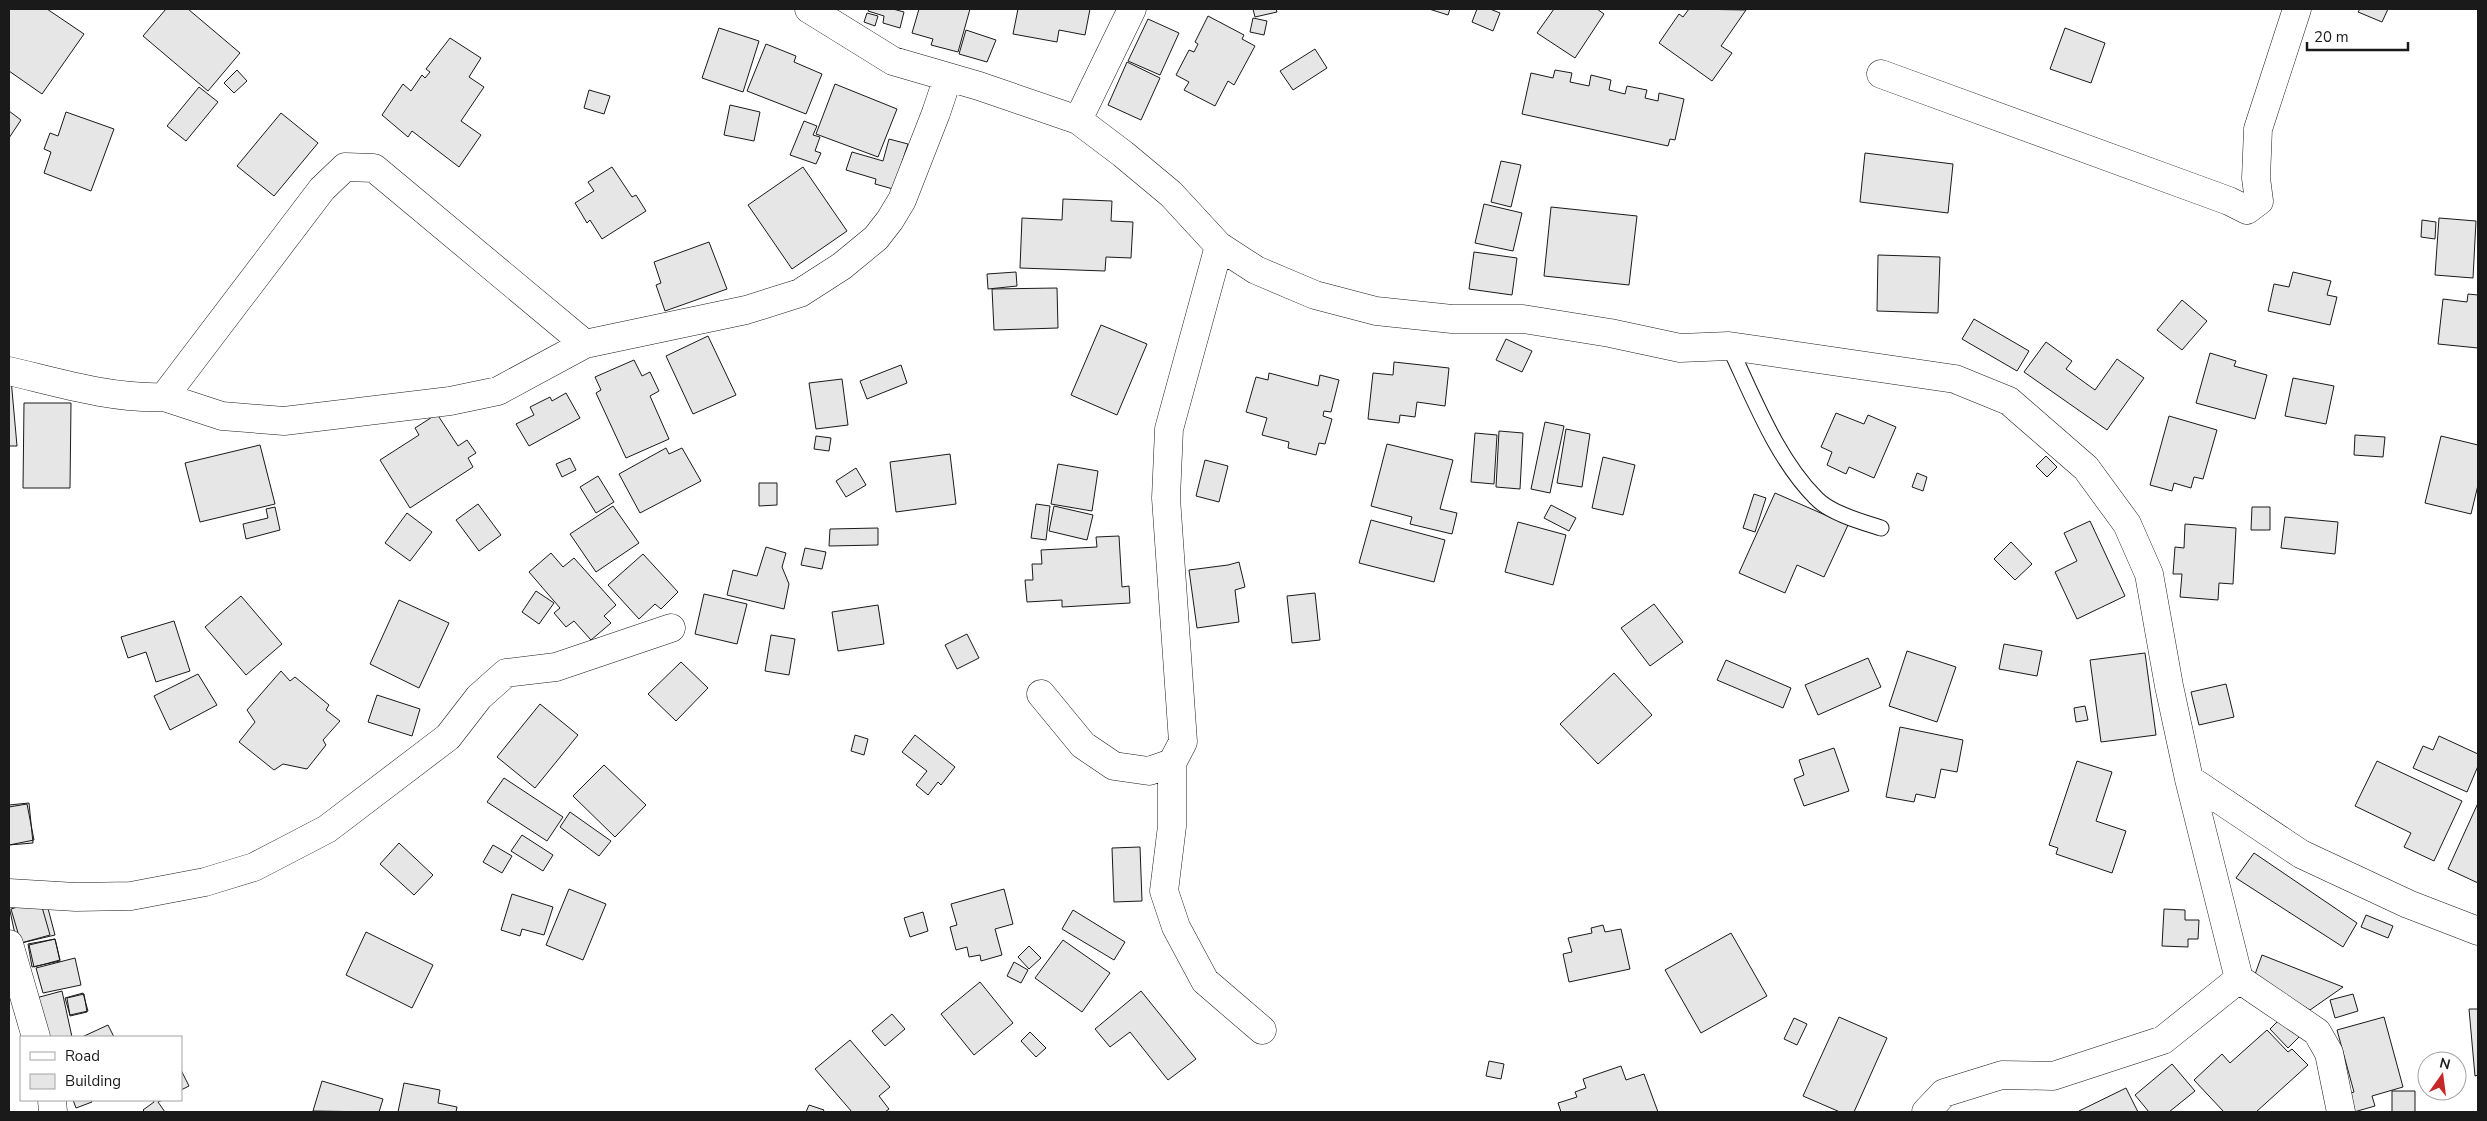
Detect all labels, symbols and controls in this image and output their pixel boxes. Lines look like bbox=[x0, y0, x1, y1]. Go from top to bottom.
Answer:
scale bar bbox=[2307, 20, 2408, 52]
text: 20 m bbox=[2314, 27, 2349, 47]
legend bbox=[20, 1036, 182, 1101]
text: Road bbox=[65, 1046, 100, 1066]
north arrow bbox=[2417, 1051, 2467, 1101]
text: N bbox=[2438, 1053, 2452, 1074]
text: Building bbox=[65, 1071, 121, 1091]

